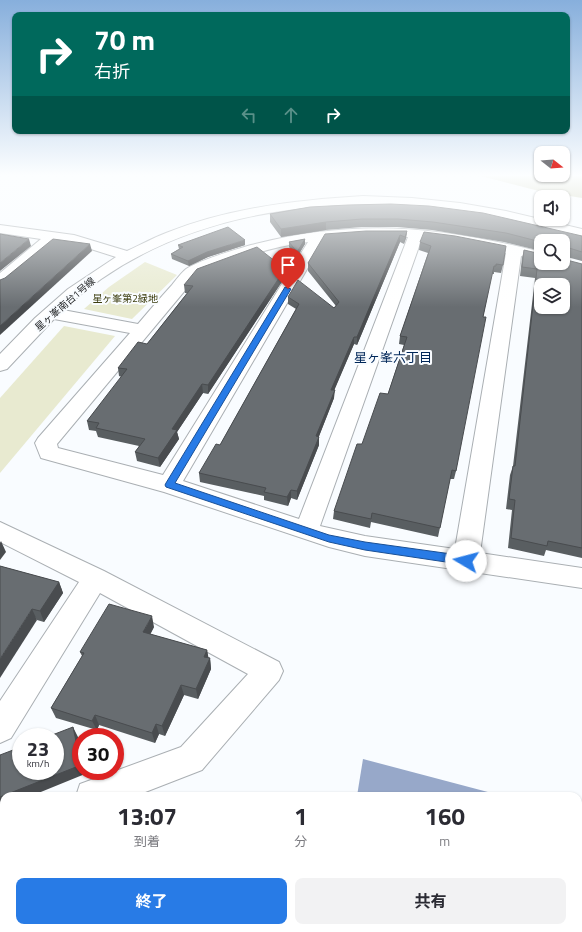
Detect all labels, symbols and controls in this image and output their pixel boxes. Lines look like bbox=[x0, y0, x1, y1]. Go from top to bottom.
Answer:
text: 70 m bbox=[94, 18, 155, 61]
icon: right bbox=[28, 28, 80, 80]
text: 右折 bbox=[94, 58, 130, 85]
icon: left bbox=[238, 104, 260, 126]
icon: ahead bbox=[280, 104, 302, 126]
icon: right bbox=[322, 104, 344, 126]
north arrow bbox=[534, 146, 570, 182]
map controls bbox=[534, 146, 570, 314]
button: sound bbox=[534, 190, 570, 226]
button: search bbox=[534, 234, 570, 270]
pin bbox=[271, 248, 305, 289]
icon: arrive bbox=[277, 254, 299, 276]
street label: 星ヶ峯南台1号線 bbox=[32, 274, 98, 334]
button: layers bbox=[534, 278, 570, 314]
park label: 星ヶ峯第2緑地 bbox=[92, 291, 159, 306]
district label: 星ヶ峯六丁目 bbox=[354, 347, 432, 367]
position arrow bbox=[445, 540, 487, 582]
speed limit sign: 30 bbox=[72, 728, 124, 780]
text: 23 bbox=[27, 733, 49, 764]
text: km/h bbox=[27, 756, 49, 771]
text: 13:07 bbox=[117, 798, 177, 834]
text: 1 bbox=[294, 798, 308, 834]
text: 160 bbox=[425, 798, 465, 834]
text: 到着 bbox=[134, 831, 160, 851]
text: 分 bbox=[294, 831, 307, 851]
text: m bbox=[439, 831, 450, 851]
button: 終了 bbox=[16, 878, 287, 924]
button: 共有 bbox=[295, 878, 566, 924]

